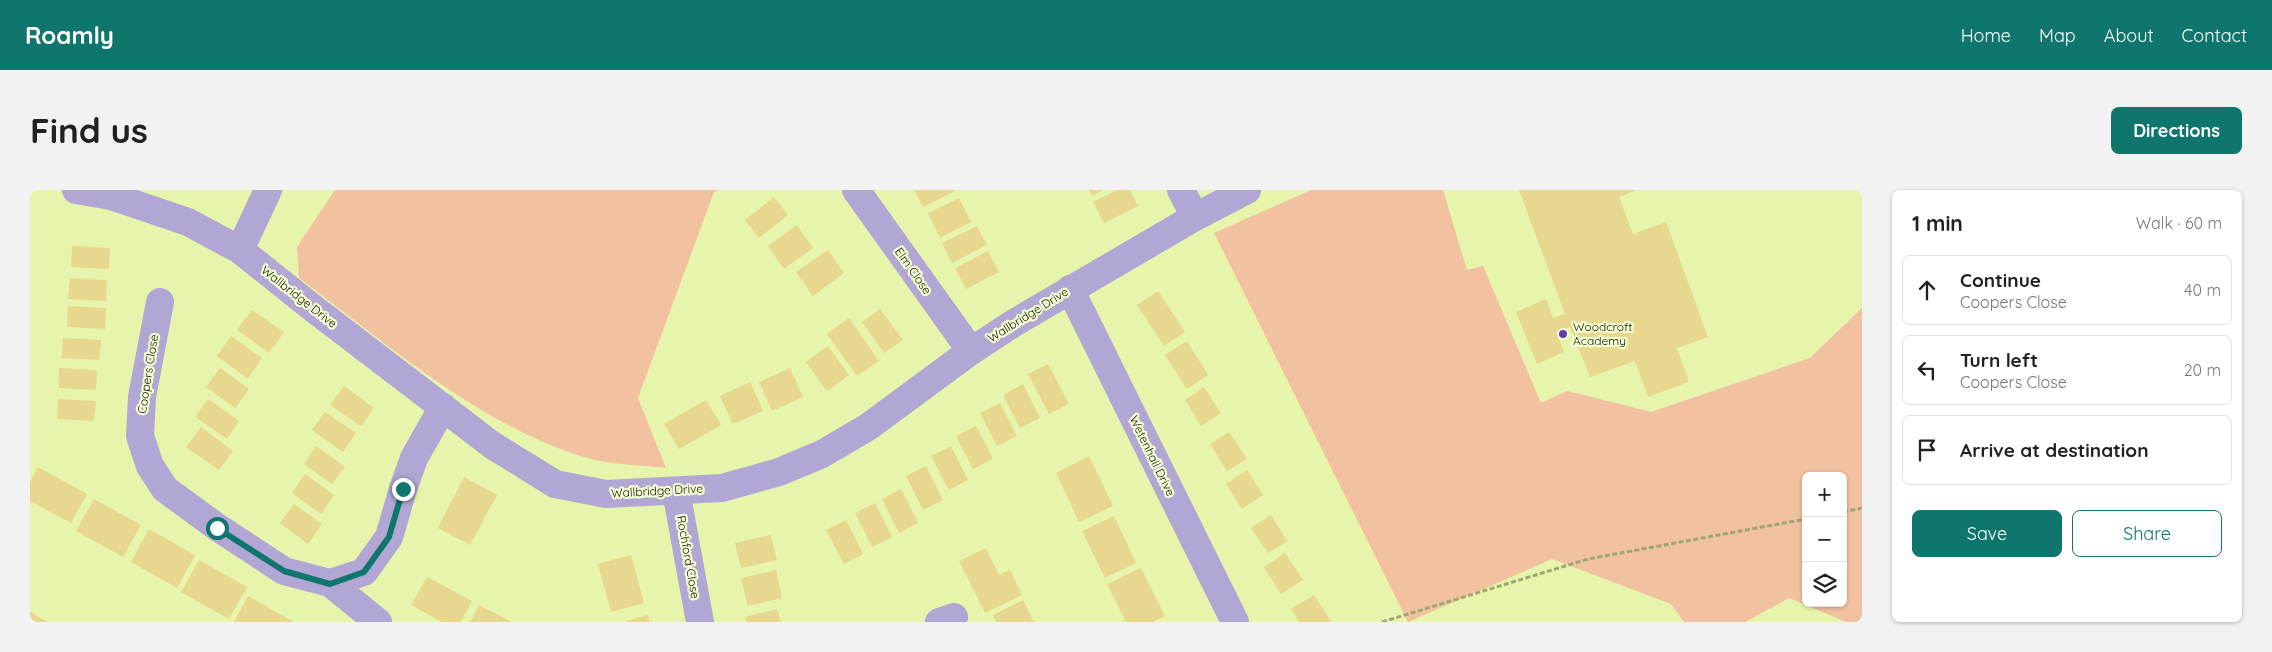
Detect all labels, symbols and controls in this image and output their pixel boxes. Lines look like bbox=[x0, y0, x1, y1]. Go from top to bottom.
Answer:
text: Roamly bbox=[25, 20, 114, 50]
text: Home bbox=[1961, 24, 2011, 47]
text: Map bbox=[2039, 24, 2076, 47]
text: About bbox=[2104, 24, 2154, 47]
text: Contact bbox=[2182, 24, 2247, 47]
button: Directions bbox=[2111, 107, 2242, 154]
text: Find us bbox=[30, 108, 148, 152]
text: 1 min bbox=[1912, 210, 1963, 236]
text: Walk · 60 m bbox=[2136, 213, 2222, 233]
street label: Elm Close bbox=[892, 244, 935, 297]
street label: Wallbridge Drive bbox=[258, 262, 340, 331]
text: Continue bbox=[1960, 268, 2041, 292]
icon: ahead bbox=[1913, 276, 1941, 304]
text: 40 m bbox=[2184, 280, 2221, 300]
street label: Wallbridge Drive bbox=[985, 284, 1071, 345]
text: Coopers Close bbox=[1960, 292, 2067, 312]
place label: Woodcroft Academy bbox=[1573, 319, 1632, 348]
marker: Woodcroft Academy bbox=[1557, 328, 1569, 340]
street label: Coopers Close bbox=[134, 333, 161, 415]
text: Turn left bbox=[1960, 348, 2038, 372]
icon: left bbox=[1913, 356, 1941, 384]
text: 20 m bbox=[2184, 360, 2221, 380]
text: Coopers Close bbox=[1960, 372, 2067, 392]
street label: Wetenhall Drive bbox=[1126, 413, 1179, 499]
icon: arrive bbox=[1913, 436, 1941, 464]
text: Arrive at destination bbox=[1960, 438, 2149, 462]
map controls bbox=[1802, 472, 1847, 607]
button: + bbox=[1802, 472, 1847, 517]
route end bbox=[392, 478, 415, 501]
street label: Wallbridge Drive bbox=[611, 481, 704, 500]
button: Save bbox=[1912, 510, 2062, 557]
button: Share bbox=[2072, 510, 2222, 557]
street label: Rochford Close bbox=[674, 514, 703, 600]
route start bbox=[206, 517, 229, 540]
button: − bbox=[1802, 517, 1847, 562]
button: layers bbox=[1802, 562, 1847, 607]

